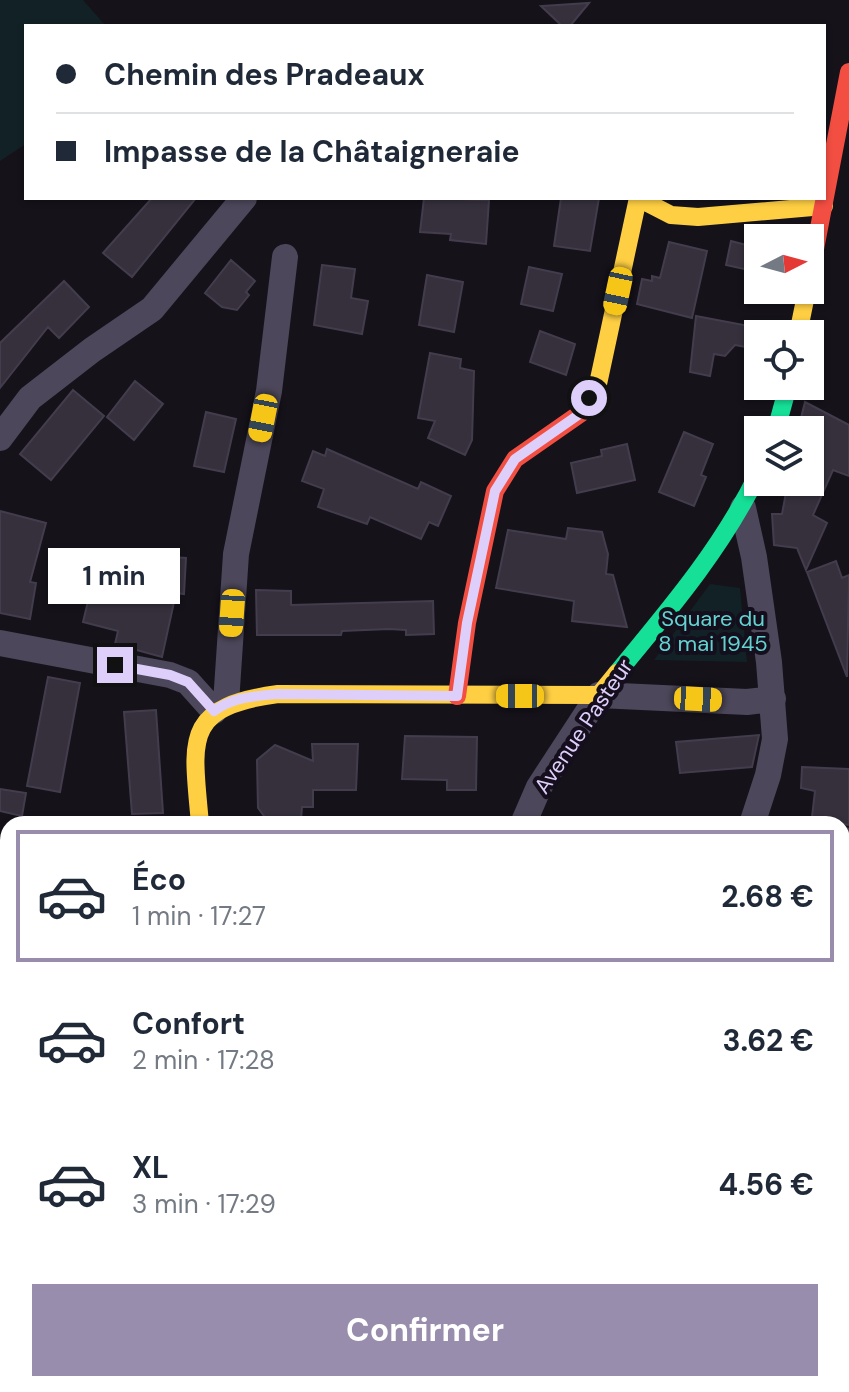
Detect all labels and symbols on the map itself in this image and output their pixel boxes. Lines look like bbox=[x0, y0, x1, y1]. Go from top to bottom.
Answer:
north arrow bbox=[744, 224, 824, 304]
car bbox=[601, 265, 635, 317]
route start bbox=[571, 380, 607, 416]
car bbox=[247, 392, 279, 444]
callout: 1 min bbox=[49, 549, 181, 605]
car bbox=[218, 588, 246, 638]
park label: Square du 8 mai 1945 bbox=[658, 604, 768, 658]
route end bbox=[97, 647, 133, 683]
street label: Avenue Pasteur bbox=[528, 653, 639, 799]
car bbox=[496, 684, 544, 708]
car bbox=[673, 686, 723, 712]

